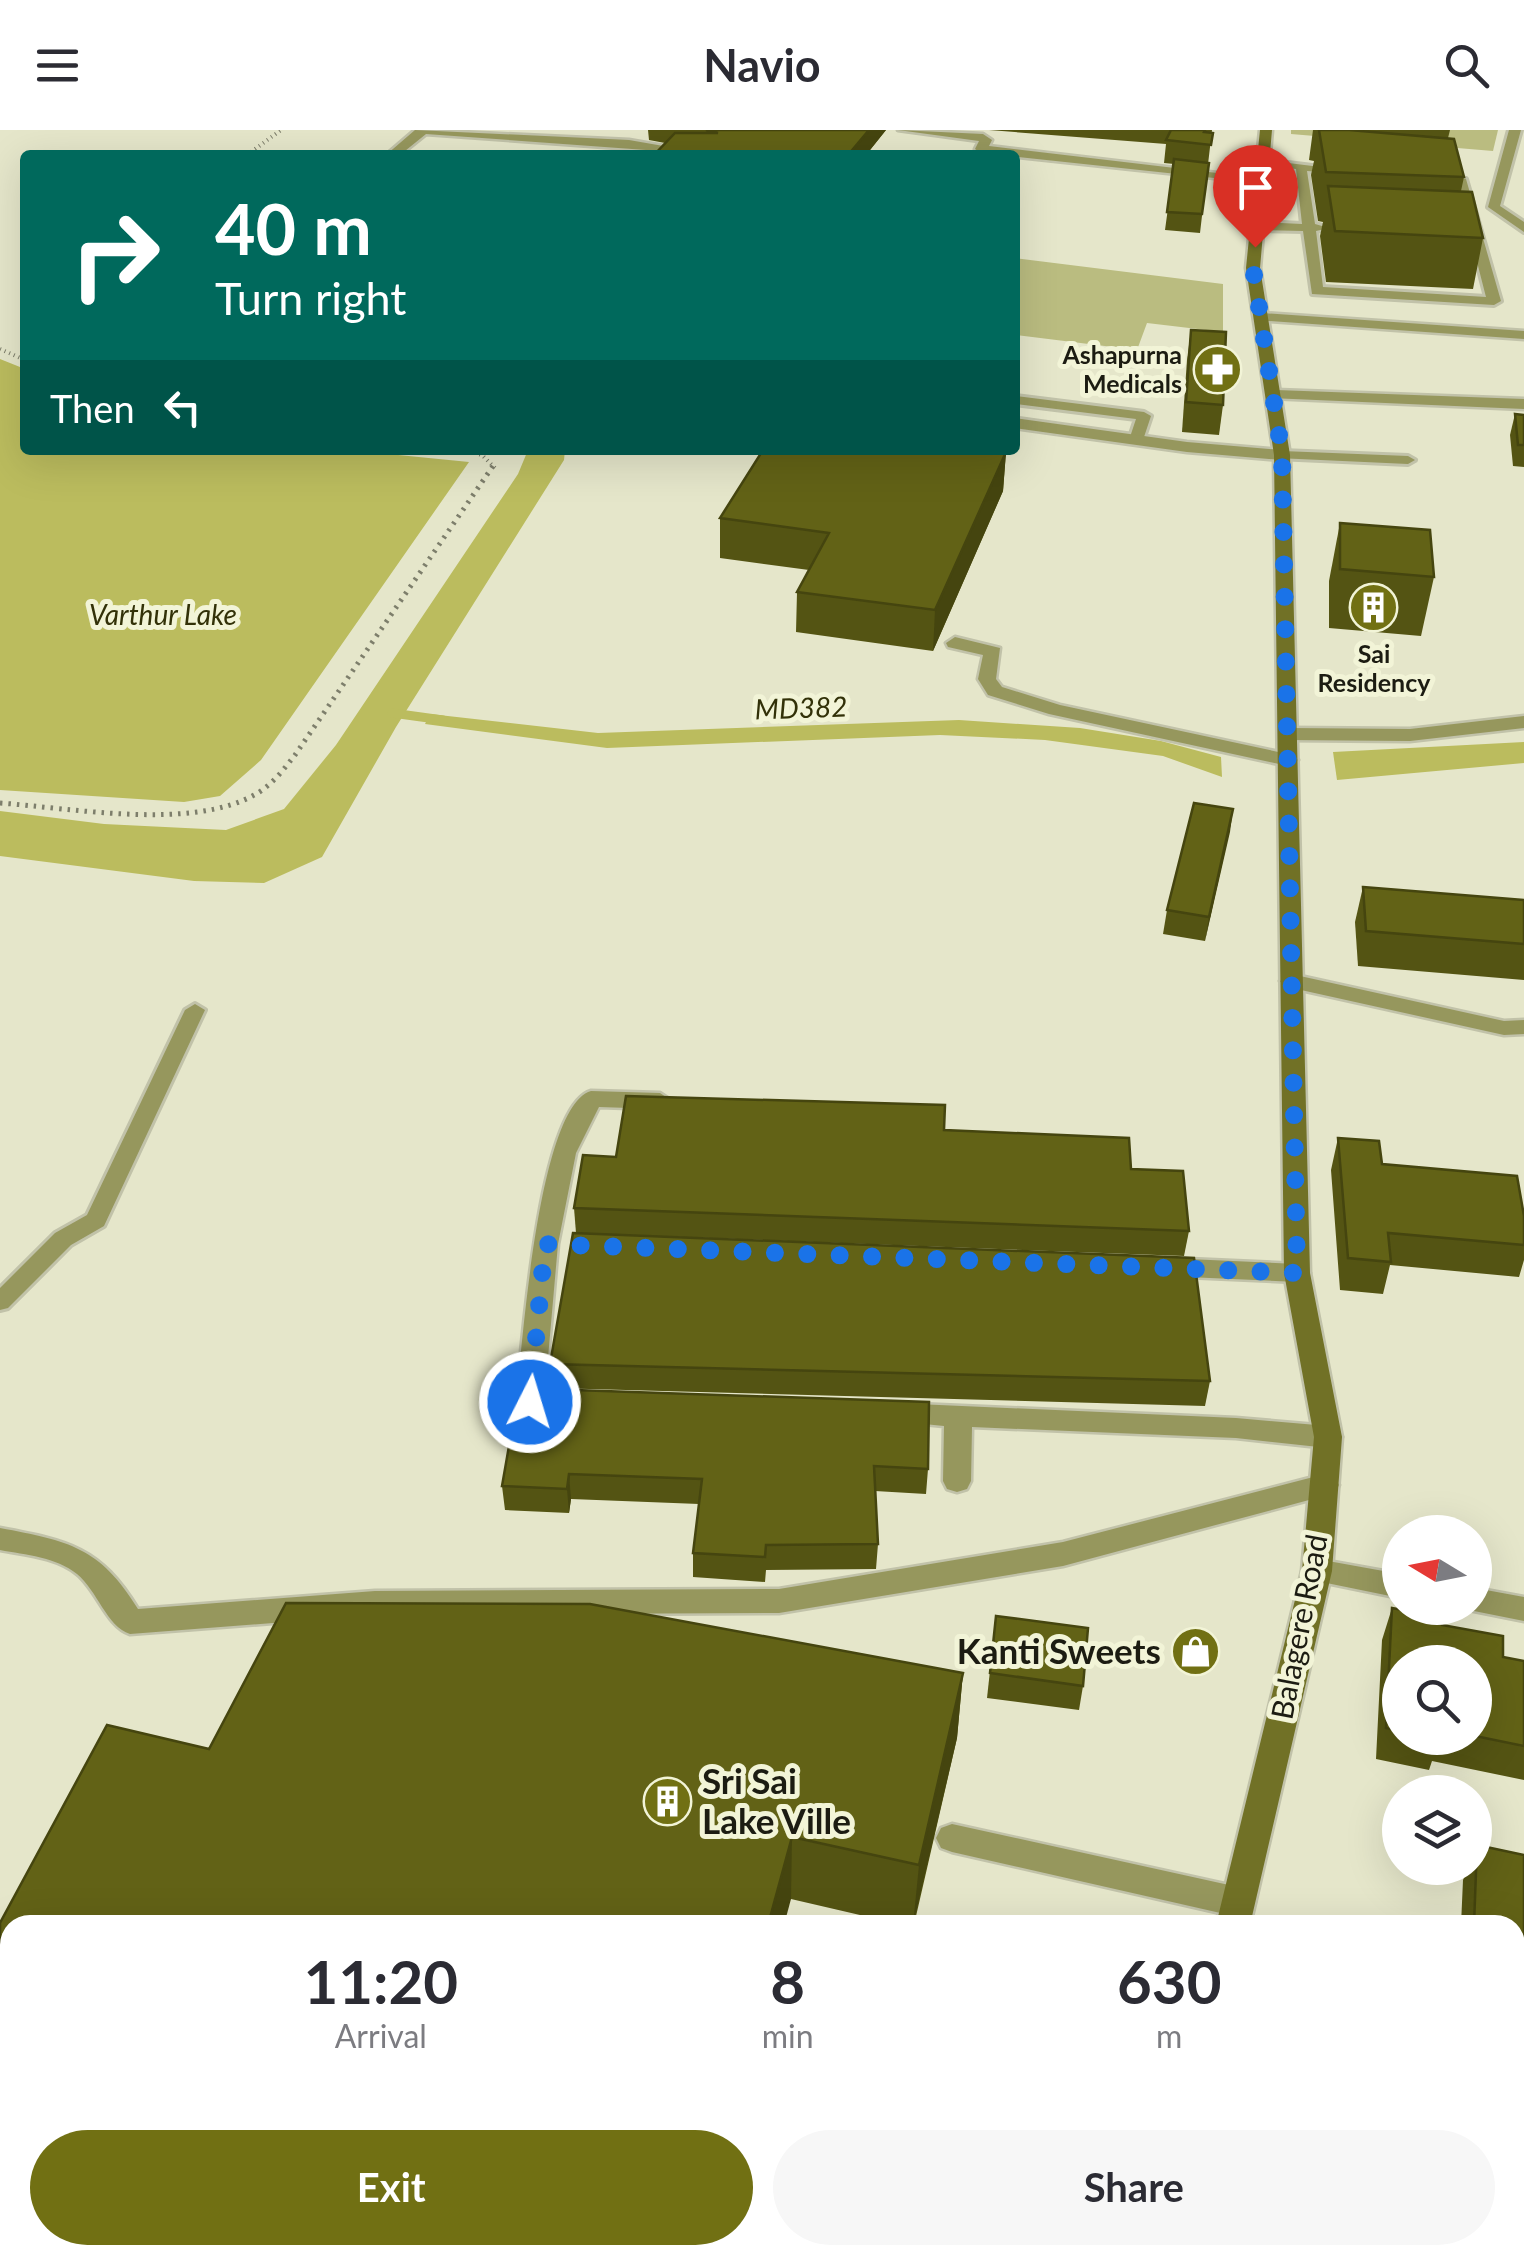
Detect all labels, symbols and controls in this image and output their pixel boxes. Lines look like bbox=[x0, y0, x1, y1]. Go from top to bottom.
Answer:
icon: menu bbox=[30, 38, 85, 93]
text: Navio bbox=[703, 38, 821, 92]
icon: search bbox=[1439, 38, 1494, 93]
pin bbox=[1213, 145, 1298, 248]
icon: arrive bbox=[1228, 160, 1283, 215]
text: 40 m bbox=[215, 186, 372, 270]
icon: right bbox=[50, 190, 180, 320]
text: Turn right bbox=[215, 271, 406, 325]
place label: Ashapurna Medicals bbox=[1061, 339, 1182, 398]
pharmacy icon: Ashapurna Medicals bbox=[1191, 343, 1243, 395]
icon: left bbox=[155, 380, 210, 435]
text: Then bbox=[50, 385, 135, 431]
building icon: Sai Residency bbox=[1348, 582, 1400, 634]
water label: Varthur Lake bbox=[89, 597, 237, 631]
place label: Sai Residency bbox=[1318, 638, 1431, 697]
water label: MD382 bbox=[754, 688, 848, 726]
position arrow bbox=[478, 1350, 582, 1454]
north arrow bbox=[1382, 1515, 1492, 1625]
map controls bbox=[1382, 1515, 1492, 1885]
street label: Balagere Road bbox=[1262, 1531, 1334, 1722]
shop icon: Kanti Sweets bbox=[1170, 1626, 1222, 1678]
place label: Kanti Sweets bbox=[957, 1629, 1161, 1671]
button: search bbox=[1382, 1645, 1492, 1755]
place label: Sri Sai Lake Ville bbox=[702, 1759, 851, 1841]
button: layers bbox=[1382, 1775, 1492, 1885]
building icon: Sri Sai Lake Ville bbox=[641, 1776, 693, 1828]
text: 11:20 bbox=[304, 1945, 458, 2017]
text: 8 bbox=[770, 1945, 805, 2017]
text: 630 bbox=[1117, 1945, 1221, 2017]
text: Arrival bbox=[335, 2016, 427, 2055]
text: min bbox=[762, 2016, 814, 2055]
text: m bbox=[1156, 2016, 1182, 2055]
button: Exit bbox=[30, 2130, 753, 2245]
button: Share bbox=[773, 2130, 1495, 2245]

